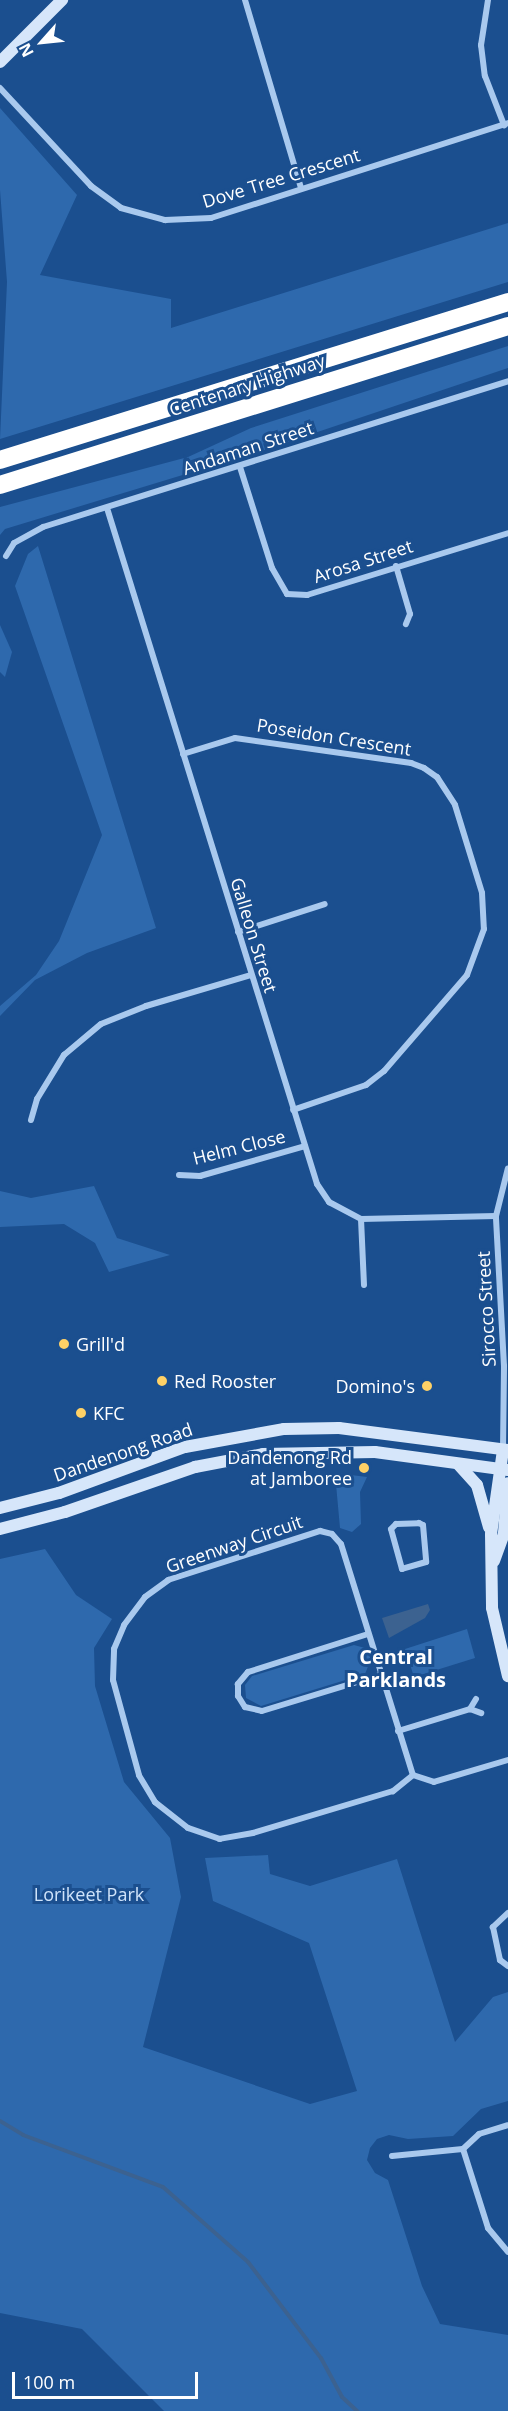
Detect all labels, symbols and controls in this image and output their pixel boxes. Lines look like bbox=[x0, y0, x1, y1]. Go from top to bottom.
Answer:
north arrow bbox=[12, 12, 72, 72]
text: N bbox=[13, 39, 39, 61]
street label: Dove Tree Crescent bbox=[200, 144, 362, 212]
street label: Centenary Highway bbox=[166, 350, 328, 420]
street label: Andaman Street bbox=[180, 417, 316, 479]
street label: Arosa Street bbox=[311, 535, 415, 587]
street label: Poseidon Crescent bbox=[255, 714, 413, 760]
street label: Galleon Street bbox=[226, 875, 282, 995]
street label: Helm Close bbox=[190, 1125, 288, 1169]
street label: Sirocco Street bbox=[472, 1251, 500, 1367]
place label: Grill'd bbox=[76, 1333, 125, 1355]
marker: Grill'd bbox=[57, 1337, 71, 1351]
place label: Red Rooster bbox=[174, 1370, 276, 1392]
marker: Red Rooster bbox=[155, 1374, 169, 1388]
place label: Domino's bbox=[336, 1375, 415, 1397]
marker: Domino's bbox=[420, 1379, 434, 1393]
place label: KFC bbox=[93, 1402, 125, 1424]
marker: KFC bbox=[74, 1406, 88, 1420]
street label: Dandenong Road bbox=[51, 1418, 195, 1486]
place label: Dandenong Rd at Jamboree bbox=[227, 1447, 352, 1490]
marker: Dandenong Rd at Jamboree bbox=[357, 1461, 371, 1475]
street label: Greenway Circuit bbox=[163, 1510, 305, 1578]
district label: Central Parklands bbox=[346, 1644, 446, 1691]
park label: Lorikeet Park bbox=[34, 1883, 144, 1905]
scale bar bbox=[15, 2360, 201, 2398]
text: 100 m bbox=[23, 2370, 75, 2394]

